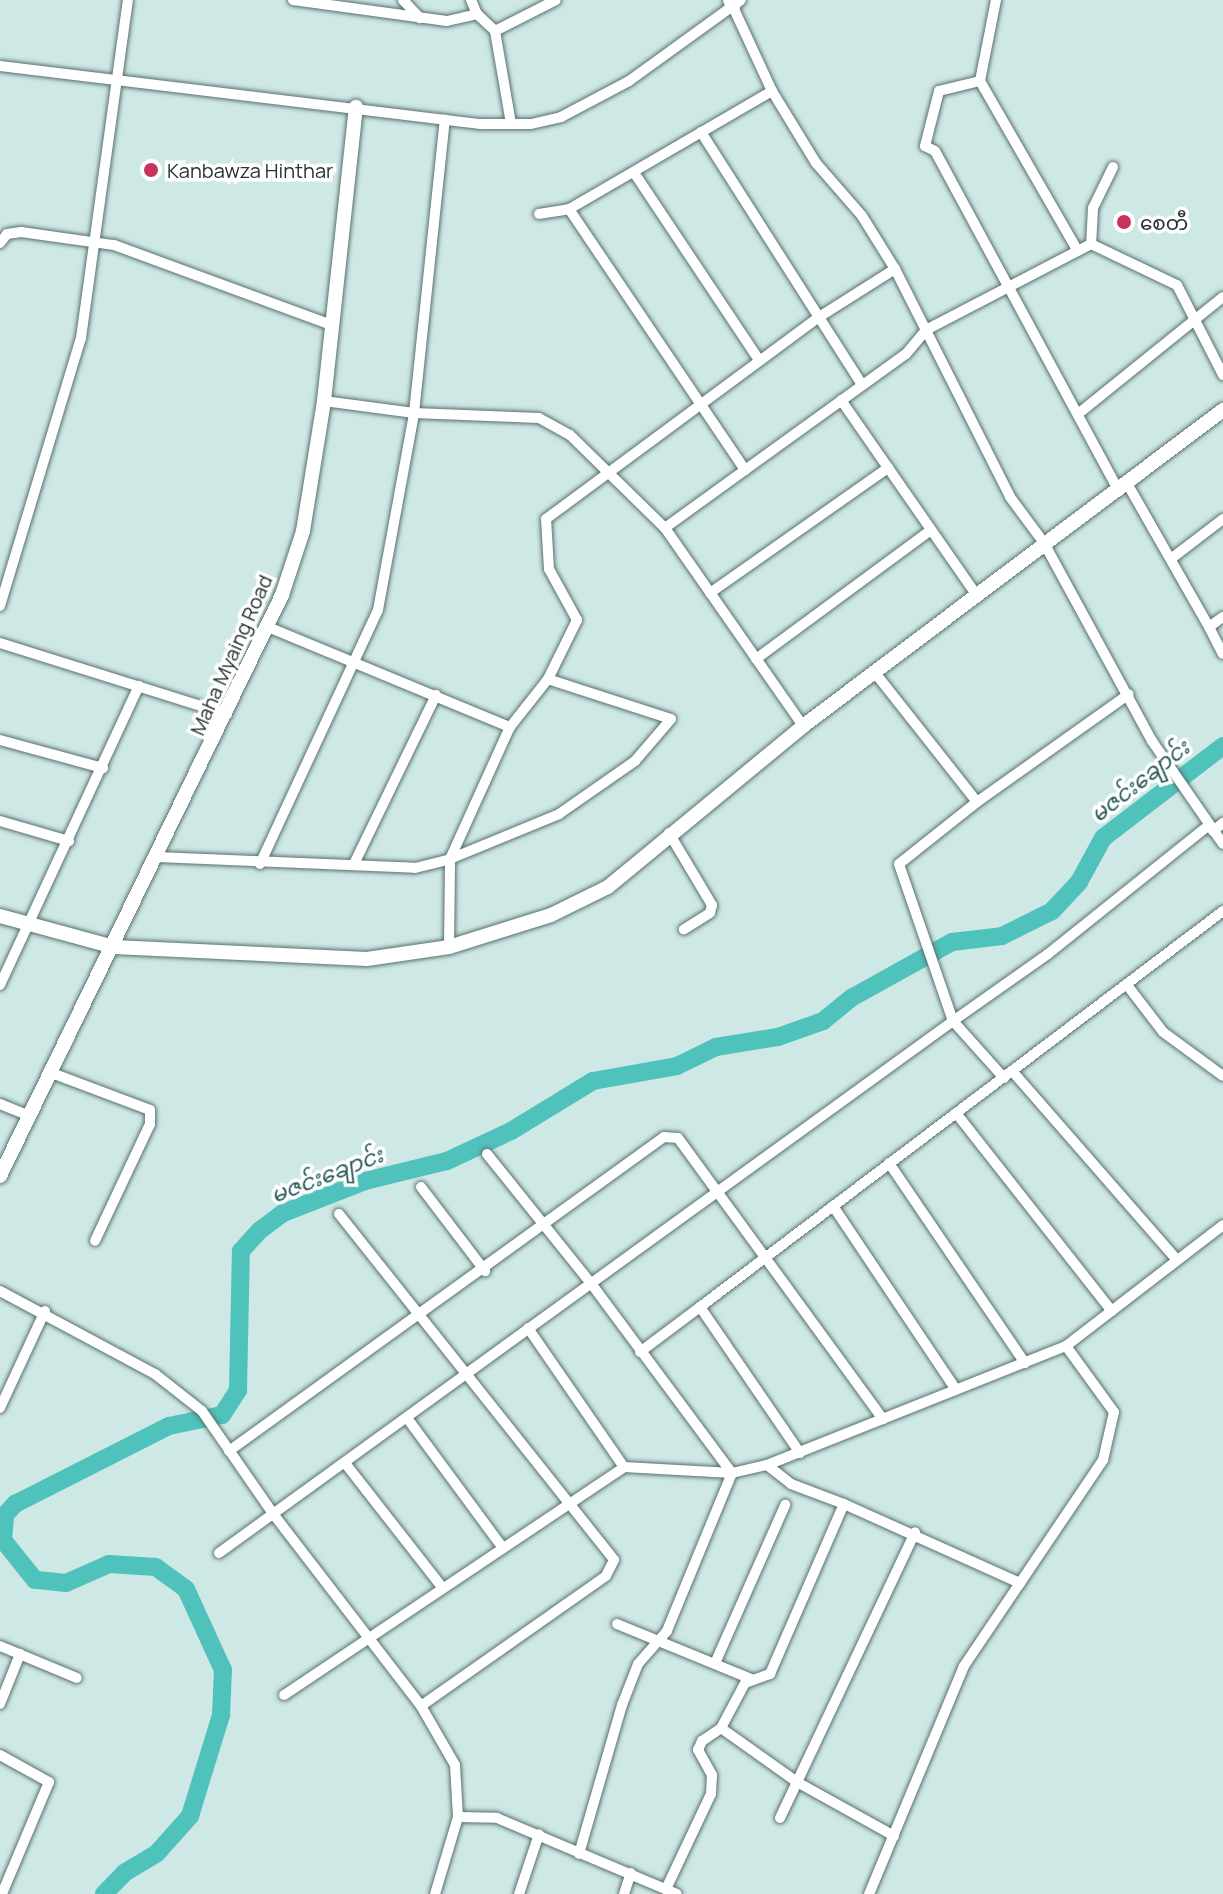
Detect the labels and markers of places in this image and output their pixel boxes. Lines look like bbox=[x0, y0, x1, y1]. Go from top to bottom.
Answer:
place label: Kanbawza Hinthar bbox=[167, 158, 333, 182]
marker: Kanbawza Hinthar bbox=[142, 161, 160, 179]
place label: စေတီ bbox=[1140, 210, 1188, 234]
marker: စေတီ bbox=[1115, 213, 1133, 231]

